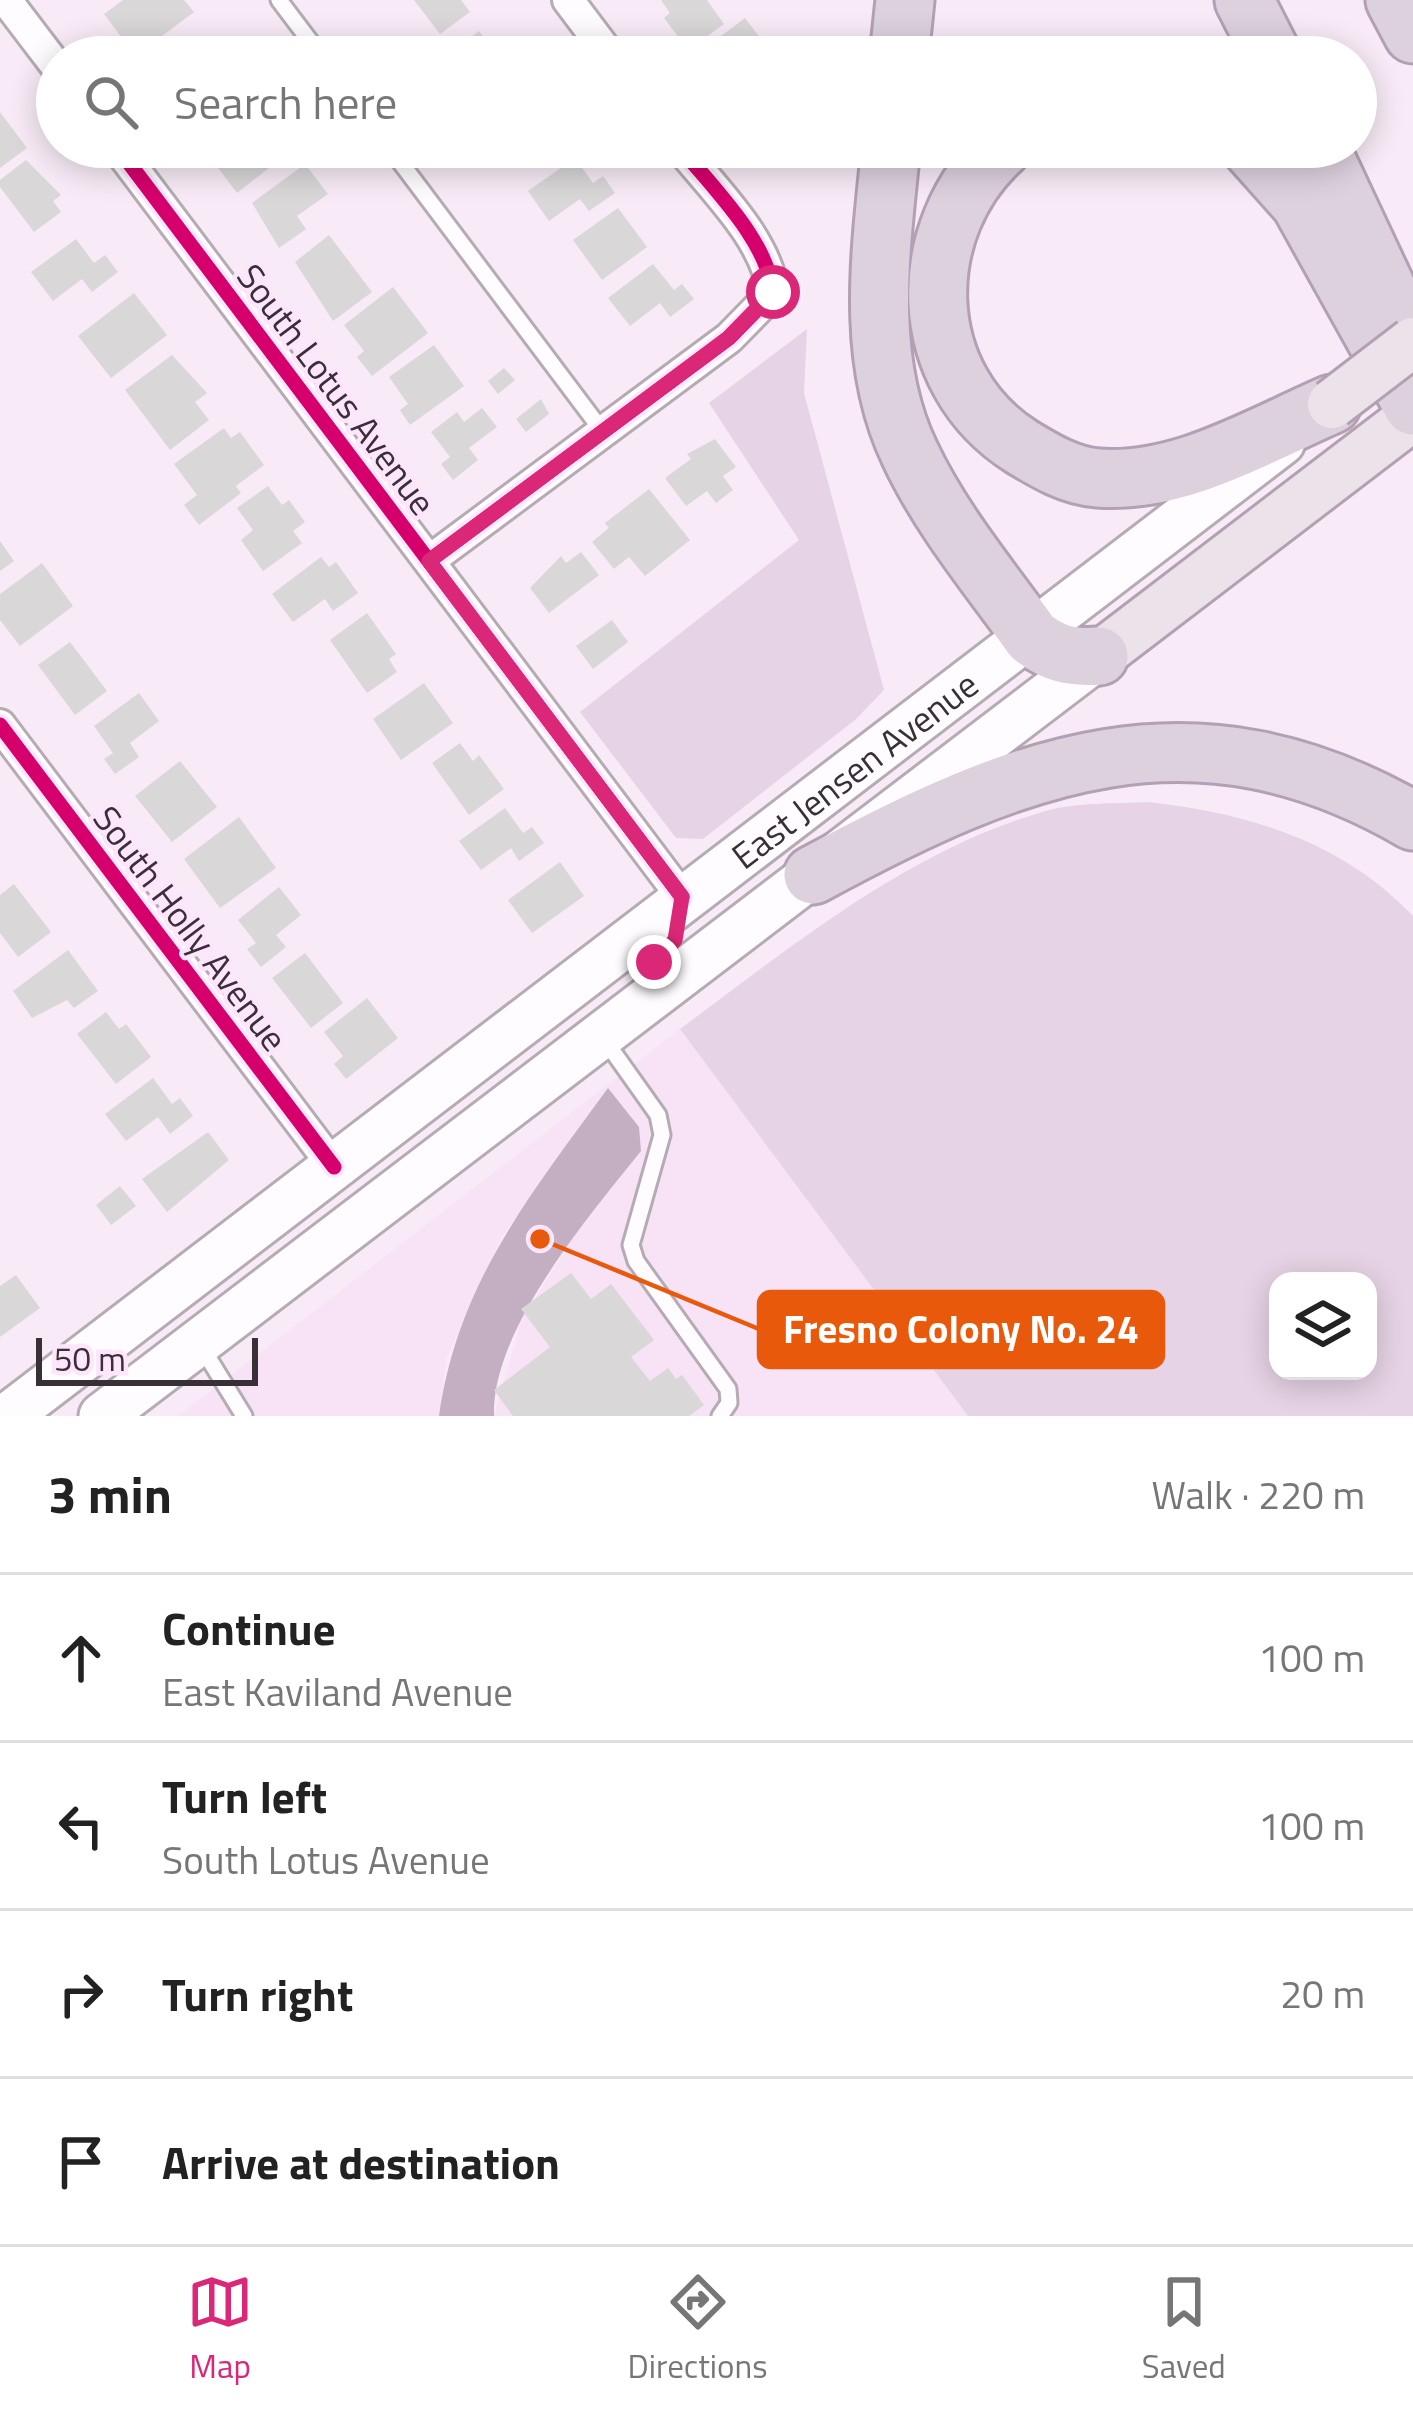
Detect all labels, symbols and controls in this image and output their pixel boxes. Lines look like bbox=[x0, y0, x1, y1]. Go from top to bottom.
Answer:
search box bbox=[36, 36, 1377, 168]
text: Search here bbox=[174, 68, 397, 136]
icon: search bbox=[78, 69, 144, 135]
street label: South Lotus Avenue bbox=[224, 252, 450, 526]
route start bbox=[746, 265, 800, 319]
street label: East Jensen Avenue bbox=[719, 657, 989, 881]
street label: South Holly Avenue bbox=[80, 794, 302, 1062]
route end bbox=[627, 935, 681, 989]
map controls bbox=[1269, 1272, 1377, 1380]
button: layers bbox=[1269, 1272, 1377, 1380]
callout: Fresno Colony No. 24 bbox=[759, 1292, 1163, 1367]
text: Fresno Colony No. 24 bbox=[783, 1299, 1139, 1358]
scale bar bbox=[36, 1332, 258, 1385]
text: 50 m bbox=[54, 1334, 126, 1384]
text: 3 min bbox=[48, 1455, 172, 1533]
text: Walk · 220 m bbox=[1151, 1465, 1365, 1524]
text: Continue bbox=[162, 1594, 336, 1662]
icon: ahead bbox=[48, 1625, 114, 1691]
text: 100 m bbox=[1258, 1628, 1365, 1687]
text: East Kaviland Avenue bbox=[162, 1662, 513, 1721]
text: Turn left bbox=[162, 1762, 327, 1830]
icon: left bbox=[48, 1793, 114, 1859]
text: 100 m bbox=[1258, 1796, 1365, 1855]
text: South Lotus Avenue bbox=[162, 1830, 490, 1889]
text: Turn right bbox=[162, 1960, 353, 2028]
icon: right bbox=[48, 1961, 114, 2027]
text: 20 m bbox=[1280, 1964, 1365, 2023]
text: Arrive at destination bbox=[162, 2128, 560, 2196]
icon: arrive bbox=[48, 2129, 114, 2195]
tab: Map bbox=[187, 2269, 253, 2391]
tab: Directions bbox=[628, 2269, 767, 2391]
tab: Saved bbox=[1142, 2269, 1226, 2391]

